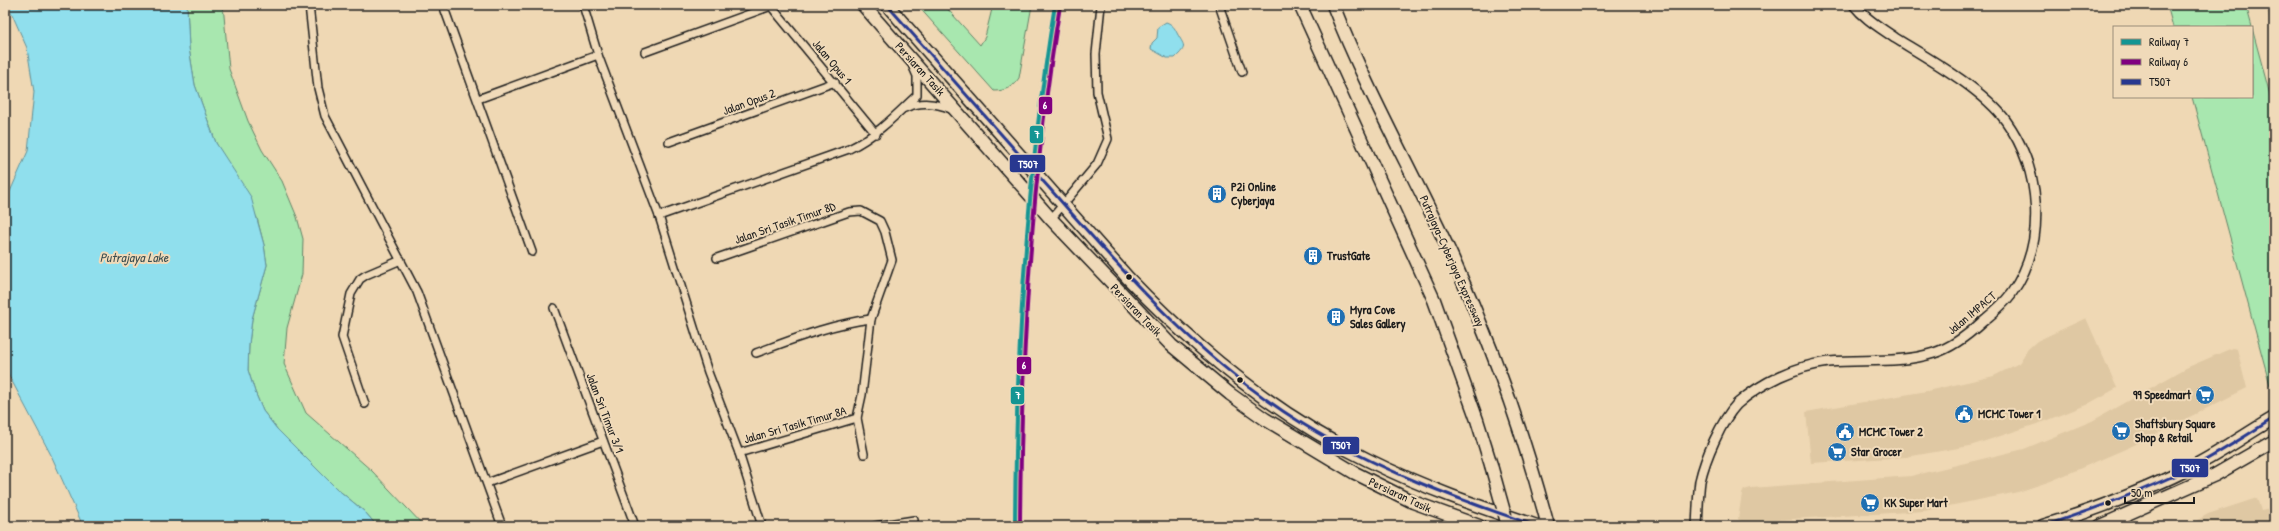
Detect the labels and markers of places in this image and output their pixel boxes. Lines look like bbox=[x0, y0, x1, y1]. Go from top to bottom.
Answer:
place label: P2i Online Cyberjaya bbox=[1231, 178, 1276, 210]
building icon: P2i Online Cyberjaya bbox=[1206, 183, 1228, 205]
building icon: TrustGate bbox=[1302, 245, 1324, 267]
place label: TrustGate bbox=[1326, 247, 1370, 264]
unlabelled marker bbox=[1124, 272, 1134, 282]
place label: Myra Cove Sales Gallery bbox=[1350, 301, 1406, 333]
building icon: Myra Cove Sales Gallery bbox=[1325, 306, 1347, 328]
unlabelled marker bbox=[1235, 375, 1245, 385]
supermarket icon: 99 Speedmart bbox=[2194, 384, 2216, 406]
place label: 99 Speedmart bbox=[2133, 386, 2192, 404]
public building icon: MCMC Tower 1 bbox=[1953, 403, 1975, 425]
place label: MCMC Tower 1 bbox=[1978, 405, 2041, 422]
place label: Shaftsbury Square Shop & Retail bbox=[2135, 415, 2216, 447]
supermarket icon: Shaftsbury Square Shop & Retail bbox=[2110, 420, 2132, 442]
public building icon: MCMC Tower 2 bbox=[1834, 421, 1856, 443]
place label: MCMC Tower 2 bbox=[1859, 423, 1923, 440]
supermarket icon: Star Grocer bbox=[1826, 441, 1848, 463]
place label: Star Grocer bbox=[1851, 443, 1902, 460]
supermarket icon: KK Super Mart bbox=[1859, 492, 1881, 514]
place label: KK Super Mart bbox=[1884, 494, 1948, 512]
unlabelled marker bbox=[2103, 498, 2113, 508]

